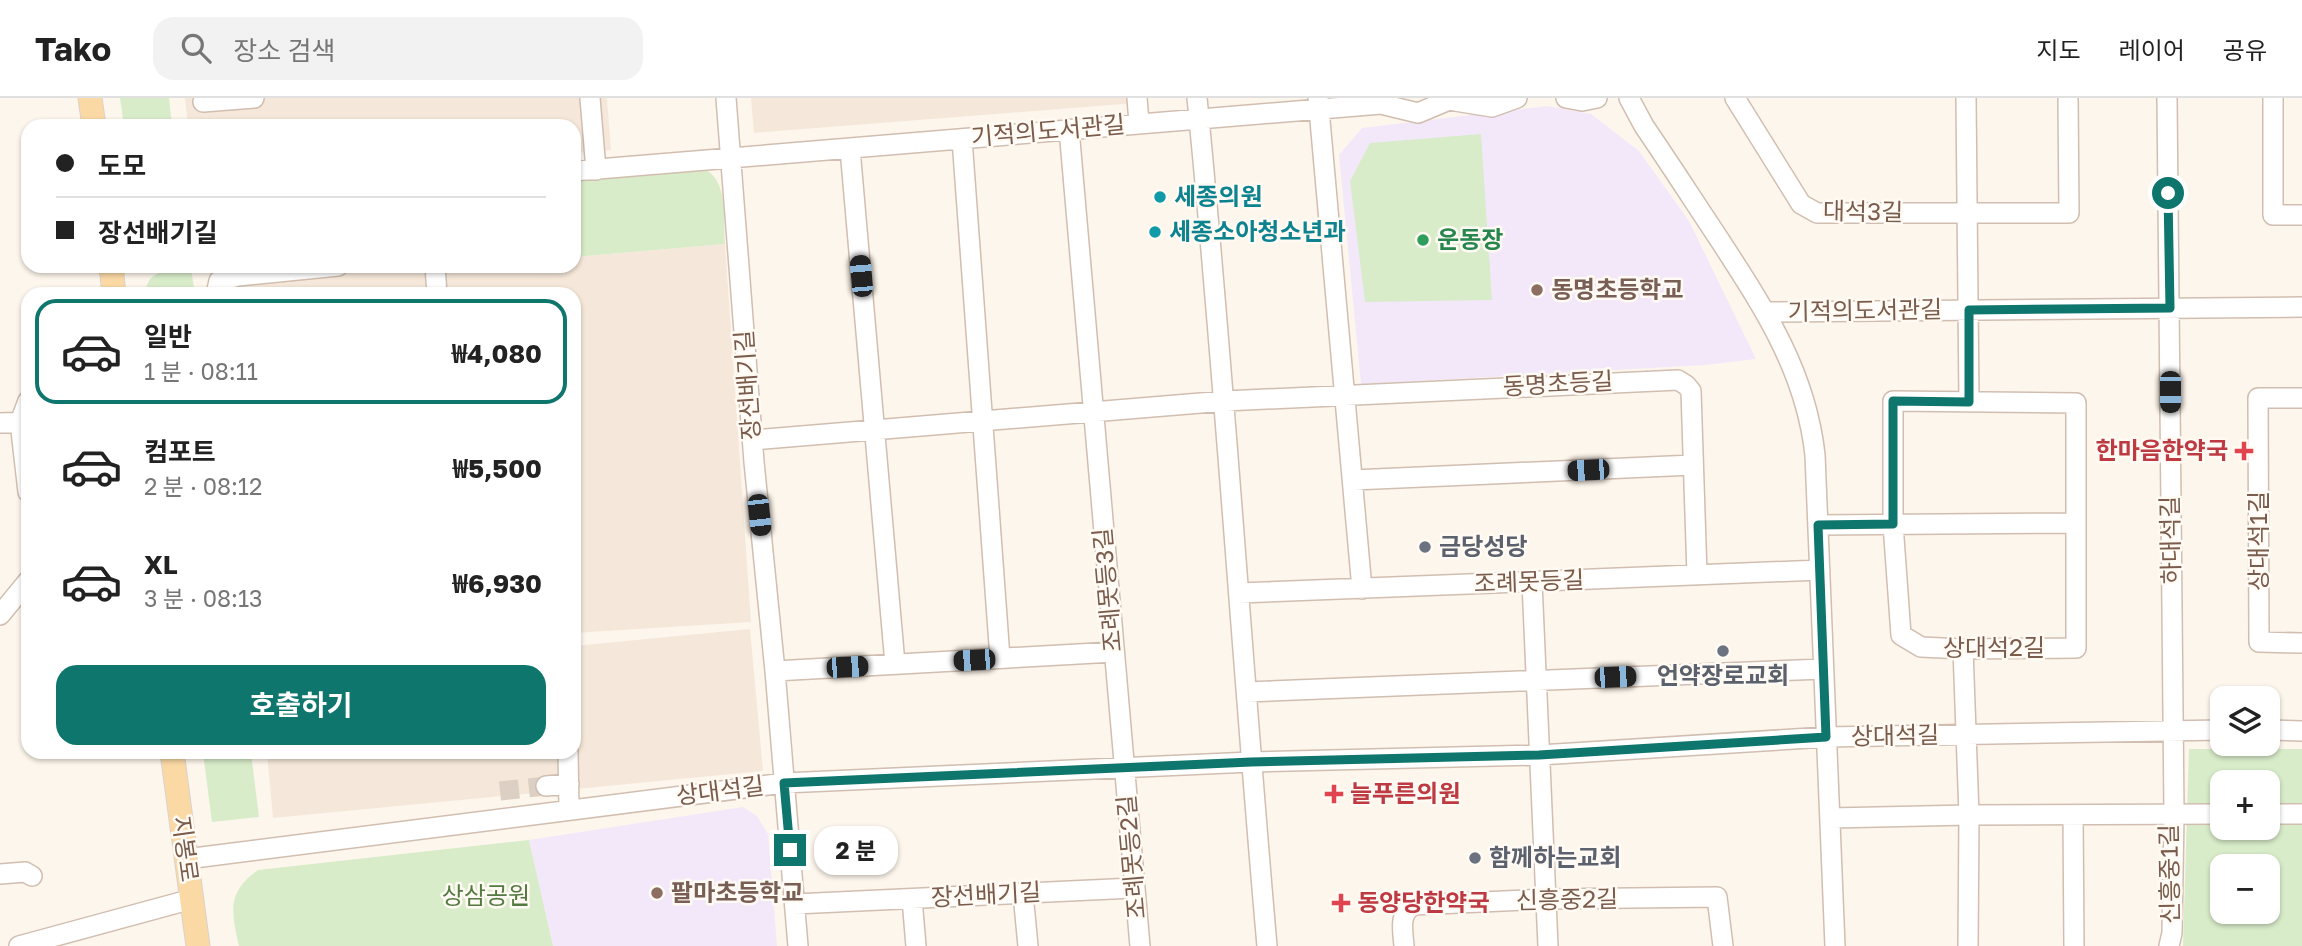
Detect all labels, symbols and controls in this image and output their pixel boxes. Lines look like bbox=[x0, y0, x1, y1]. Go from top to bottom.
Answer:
search box bbox=[153, 17, 643, 80]
text: Tako bbox=[35, 29, 111, 68]
icon: search bbox=[177, 29, 215, 67]
text: 장소 검색 bbox=[233, 35, 335, 66]
text: 지도 bbox=[2036, 35, 2081, 64]
text: 레이어 bbox=[2119, 35, 2185, 64]
text: 공유 bbox=[2223, 35, 2267, 64]
street label: 기적의도서관길 bbox=[970, 108, 1126, 151]
text: 도모 bbox=[98, 150, 146, 181]
route start bbox=[2152, 177, 2184, 209]
place label: 세종의원 bbox=[1174, 181, 1262, 210]
marker: 세종의원 bbox=[1152, 189, 1168, 205]
street label: 대석3길 bbox=[1823, 195, 1903, 226]
place label: 세종소아청소년과 bbox=[1169, 216, 1346, 245]
text: 장선배기길 bbox=[98, 217, 218, 248]
marker: 세종소아청소년과 bbox=[1147, 224, 1163, 240]
place label: 운동장 bbox=[1437, 224, 1503, 253]
marker: 운동장 bbox=[1415, 232, 1431, 248]
car bbox=[849, 254, 874, 298]
place label: 동명초등학교 bbox=[1551, 274, 1683, 303]
marker: 동명초등학교 bbox=[1529, 282, 1545, 298]
street label: 기적의도서관길 bbox=[1787, 294, 1942, 325]
icon: car bbox=[60, 320, 123, 383]
text: 일반 bbox=[144, 321, 192, 352]
street label: 장선배기길 bbox=[728, 329, 765, 441]
text: ₩4,080 bbox=[452, 338, 542, 369]
text: 1 분 · 08:11 bbox=[144, 357, 258, 385]
street label: 동명초등길 bbox=[1502, 365, 1614, 400]
car bbox=[2160, 371, 2181, 413]
icon: car bbox=[60, 435, 123, 498]
place label: 한마음한약국 bbox=[2096, 435, 2228, 464]
text: 컴포트 bbox=[144, 436, 216, 467]
marker: 한마음한약국 bbox=[2234, 441, 2254, 461]
text: ₩5,500 bbox=[453, 453, 542, 484]
car bbox=[1567, 458, 1610, 482]
text: 2 분 · 08:12 bbox=[144, 472, 262, 500]
street label: 상대석1길 bbox=[2243, 491, 2272, 591]
car bbox=[747, 493, 772, 537]
street label: 하대석길 bbox=[2154, 496, 2185, 584]
street label: 조례못등3길 bbox=[1087, 527, 1126, 653]
place label: 금당성당 bbox=[1439, 531, 1527, 560]
marker: 금당성당 bbox=[1417, 539, 1433, 555]
text: XL bbox=[144, 549, 178, 580]
icon: car bbox=[60, 550, 123, 613]
street label: 조례못등길 bbox=[1473, 564, 1585, 597]
text: ₩6,930 bbox=[453, 568, 542, 599]
text: 3 분 · 08:13 bbox=[144, 584, 263, 612]
street label: 상대석2길 bbox=[1943, 632, 2045, 661]
marker: 언약장로교회 bbox=[1715, 643, 1731, 659]
car bbox=[953, 648, 996, 672]
car bbox=[826, 655, 869, 679]
place label: 언약장로교회 bbox=[1657, 660, 1789, 689]
button: 호출하기 bbox=[56, 665, 546, 745]
car bbox=[1594, 666, 1637, 688]
map controls bbox=[2210, 686, 2280, 924]
button: layers bbox=[2210, 686, 2280, 756]
street label: 상대석길 bbox=[1851, 719, 1939, 750]
street label: 상대석길 bbox=[674, 770, 765, 809]
button: + bbox=[2210, 770, 2280, 840]
place label: 늘푸른의원 bbox=[1350, 778, 1460, 807]
marker: 늘푸른의원 bbox=[1324, 784, 1344, 804]
street label: 조례못등2길 bbox=[1111, 794, 1150, 920]
street label: 지봉로 bbox=[168, 814, 205, 884]
street label: 신흥중1길 bbox=[2153, 824, 2184, 924]
callout: 2 분 bbox=[814, 826, 898, 874]
route end bbox=[774, 834, 806, 866]
text: 2 분 bbox=[836, 836, 876, 864]
place label: 함께하는교회 bbox=[1489, 842, 1621, 871]
marker: 함께하는교회 bbox=[1467, 850, 1483, 866]
button: − bbox=[2210, 854, 2280, 924]
street label: 장선배기길 bbox=[930, 876, 1042, 911]
place label: 팔마초등학교 bbox=[671, 877, 803, 906]
park label: 상삼공원 bbox=[442, 880, 530, 909]
street label: 신흥중2길 bbox=[1516, 883, 1618, 914]
marker: 팔마초등학교 bbox=[649, 885, 665, 901]
place label: 동양당한약국 bbox=[1357, 887, 1489, 916]
marker: 동양당한약국 bbox=[1331, 893, 1351, 913]

